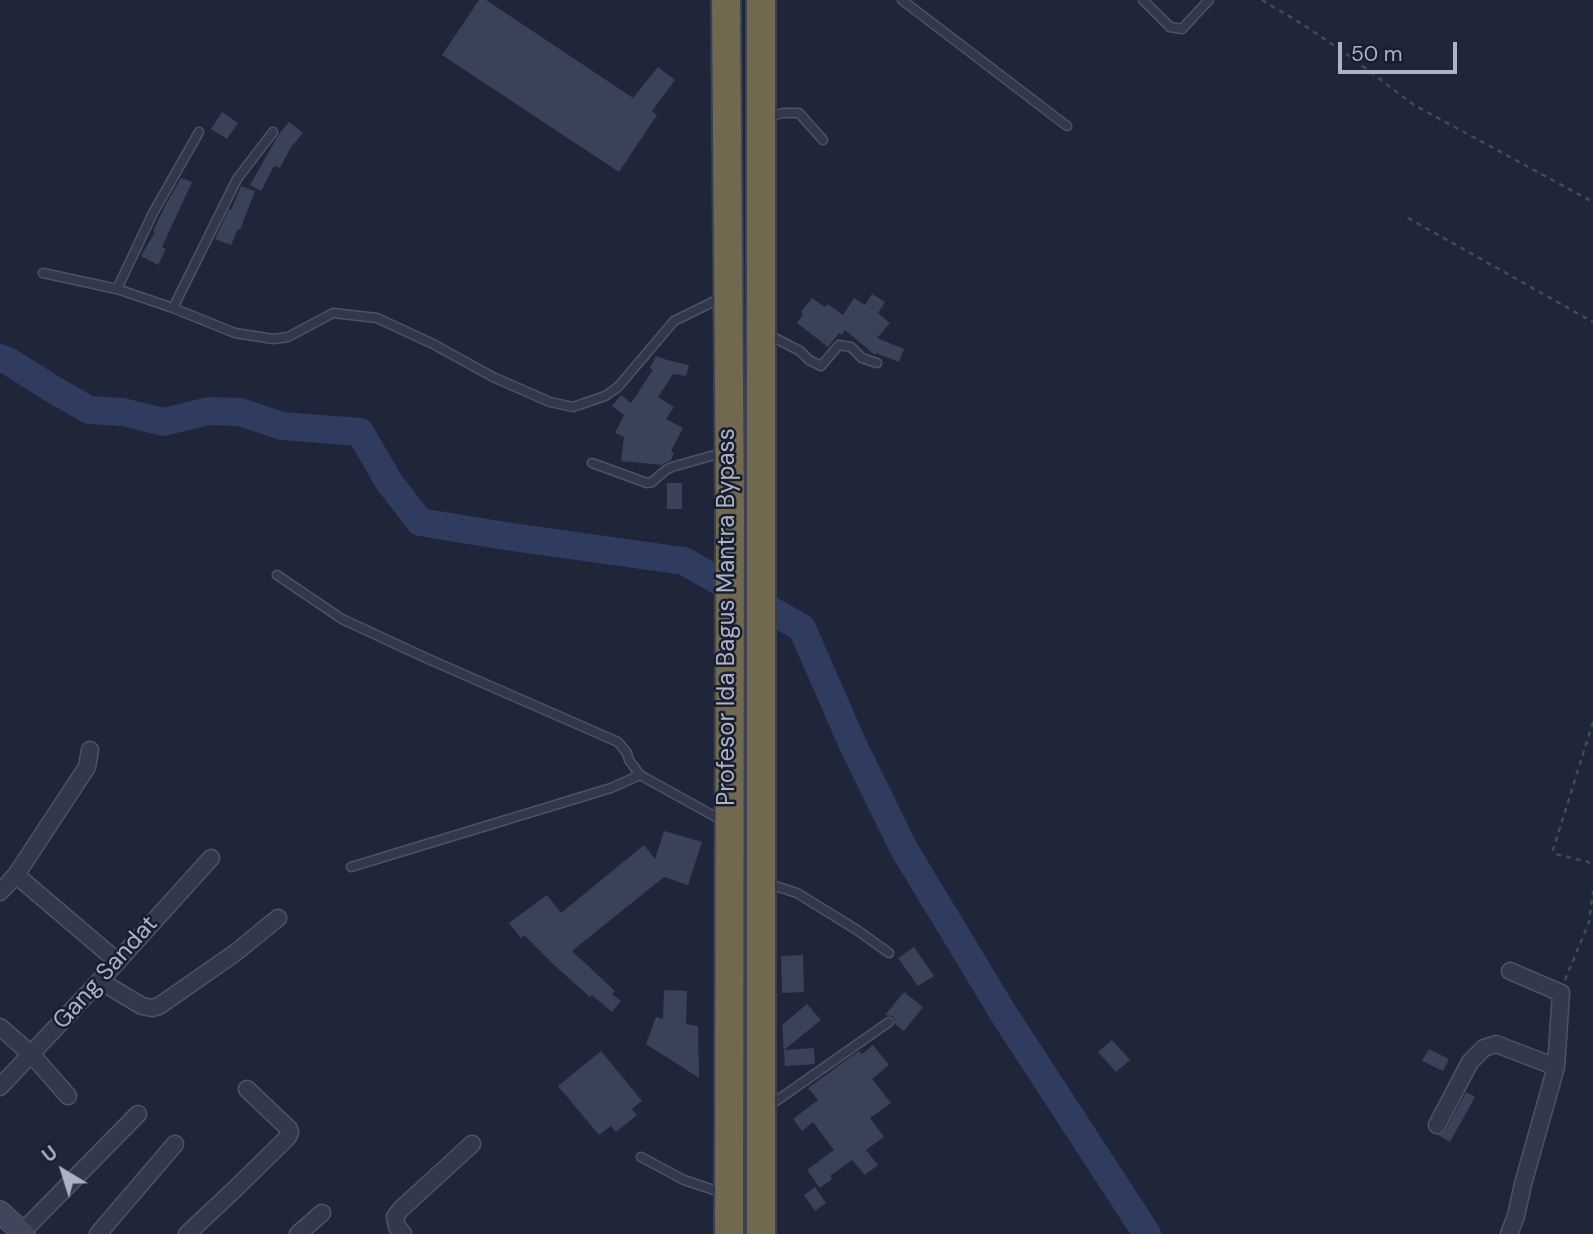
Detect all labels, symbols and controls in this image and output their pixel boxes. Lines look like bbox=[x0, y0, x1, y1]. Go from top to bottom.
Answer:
scale bar bbox=[1341, 28, 1460, 72]
text: 50 m bbox=[1351, 40, 1402, 68]
street label: Profesor Ida Bagus Mantra Bypass bbox=[714, 428, 742, 806]
street label: Gang Sandat bbox=[48, 910, 164, 1036]
north arrow bbox=[28, 1136, 98, 1206]
text: U bbox=[37, 1140, 63, 1168]

